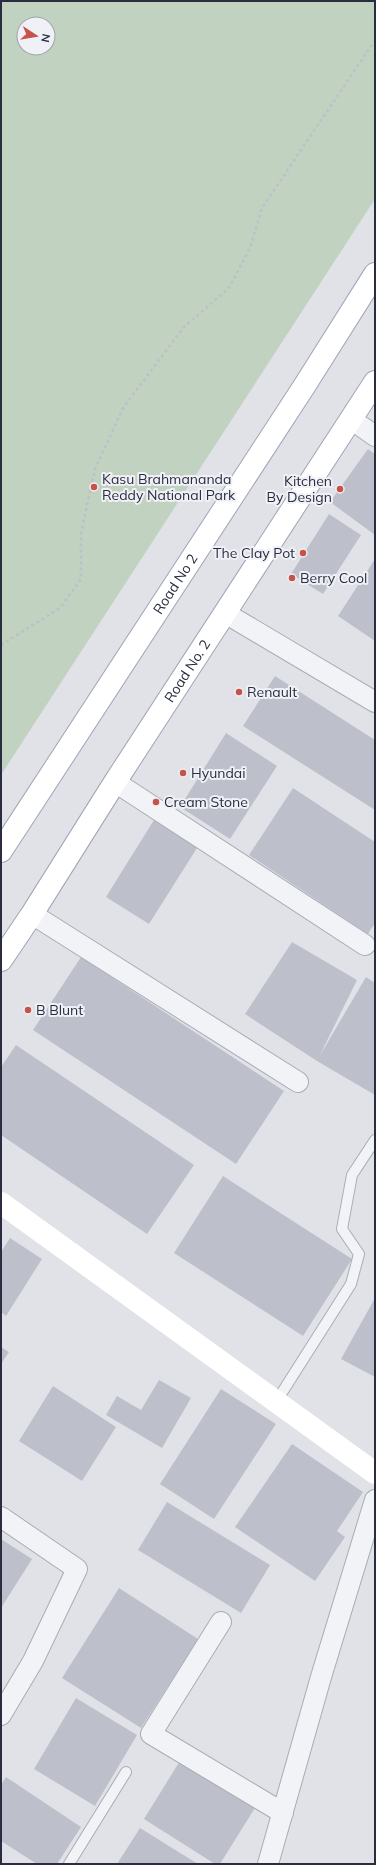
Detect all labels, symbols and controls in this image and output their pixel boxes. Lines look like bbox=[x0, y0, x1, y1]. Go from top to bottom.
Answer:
north arrow bbox=[16, 16, 56, 56]
text: N bbox=[38, 33, 53, 44]
place label: Kasu Brahmananda Reddy National Park bbox=[102, 470, 236, 504]
place label: Kitchen By Design bbox=[266, 472, 332, 506]
marker: Kasu Brahmananda Reddy National Park bbox=[89, 482, 99, 492]
marker: Kitchen By Design bbox=[335, 484, 345, 494]
place label: The Clay Pot bbox=[213, 544, 295, 562]
marker: The Clay Pot bbox=[298, 548, 308, 558]
street label: Road No 2 bbox=[149, 550, 202, 617]
place label: Berry Cool bbox=[300, 569, 367, 587]
marker: Berry Cool bbox=[287, 573, 297, 583]
street label: Road No. 2 bbox=[160, 636, 214, 706]
place label: Renault bbox=[247, 683, 297, 701]
marker: Renault bbox=[234, 687, 244, 697]
place label: Hyundai bbox=[191, 764, 246, 782]
marker: Hyundai bbox=[178, 768, 188, 778]
place label: Cream Stone bbox=[164, 793, 248, 811]
marker: Cream Stone bbox=[151, 797, 161, 807]
place label: B Blunt bbox=[36, 1001, 83, 1019]
marker: B Blunt bbox=[23, 1005, 33, 1015]

